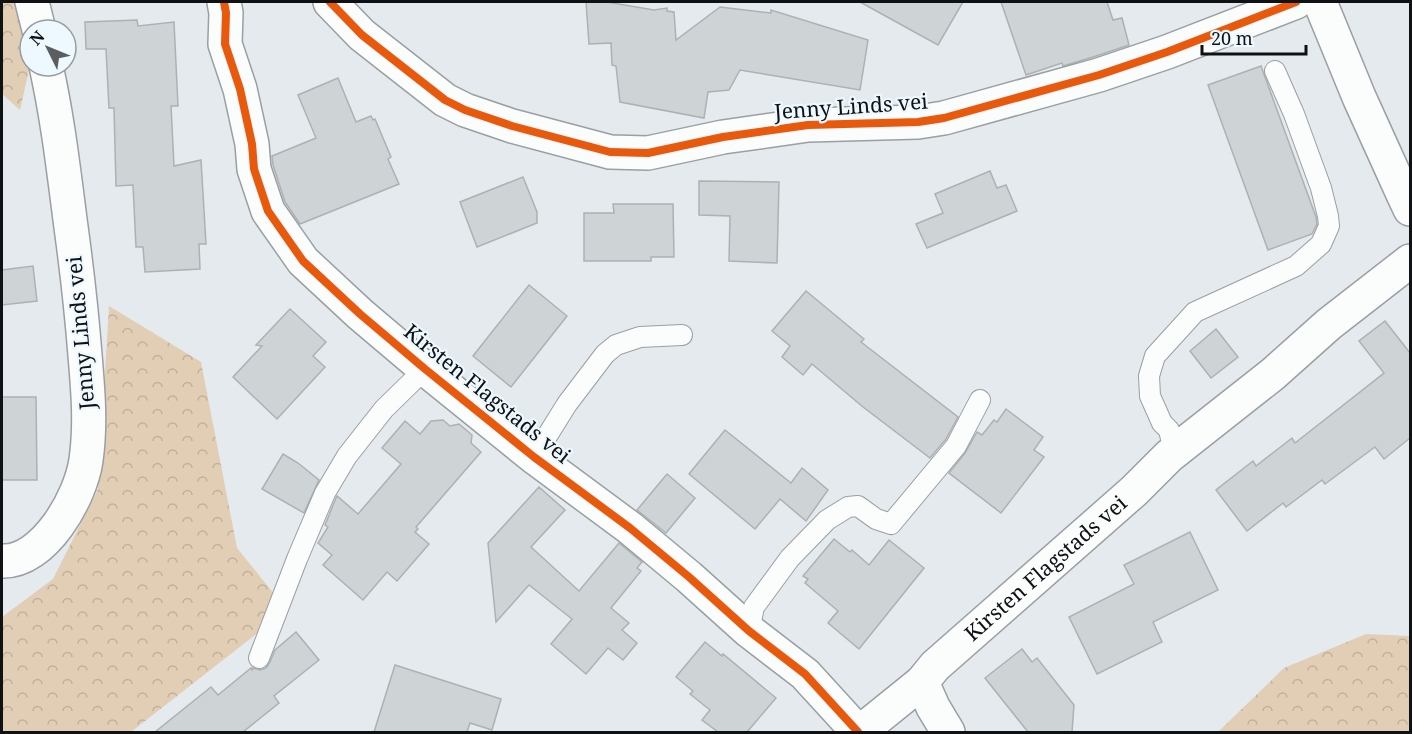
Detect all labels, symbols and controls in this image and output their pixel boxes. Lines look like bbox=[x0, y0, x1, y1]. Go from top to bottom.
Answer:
north arrow bbox=[18, 18, 78, 78]
scale bar bbox=[1202, 18, 1306, 56]
text: N bbox=[25, 25, 50, 50]
text: 20 m bbox=[1211, 26, 1253, 50]
street label: Jenny Linds vei bbox=[772, 87, 929, 125]
street label: Jenny Linds vei bbox=[59, 255, 101, 412]
street label: Kirsten Flagstads vei bbox=[398, 317, 577, 469]
street label: Kirsten Flagstads vei bbox=[958, 489, 1133, 647]

